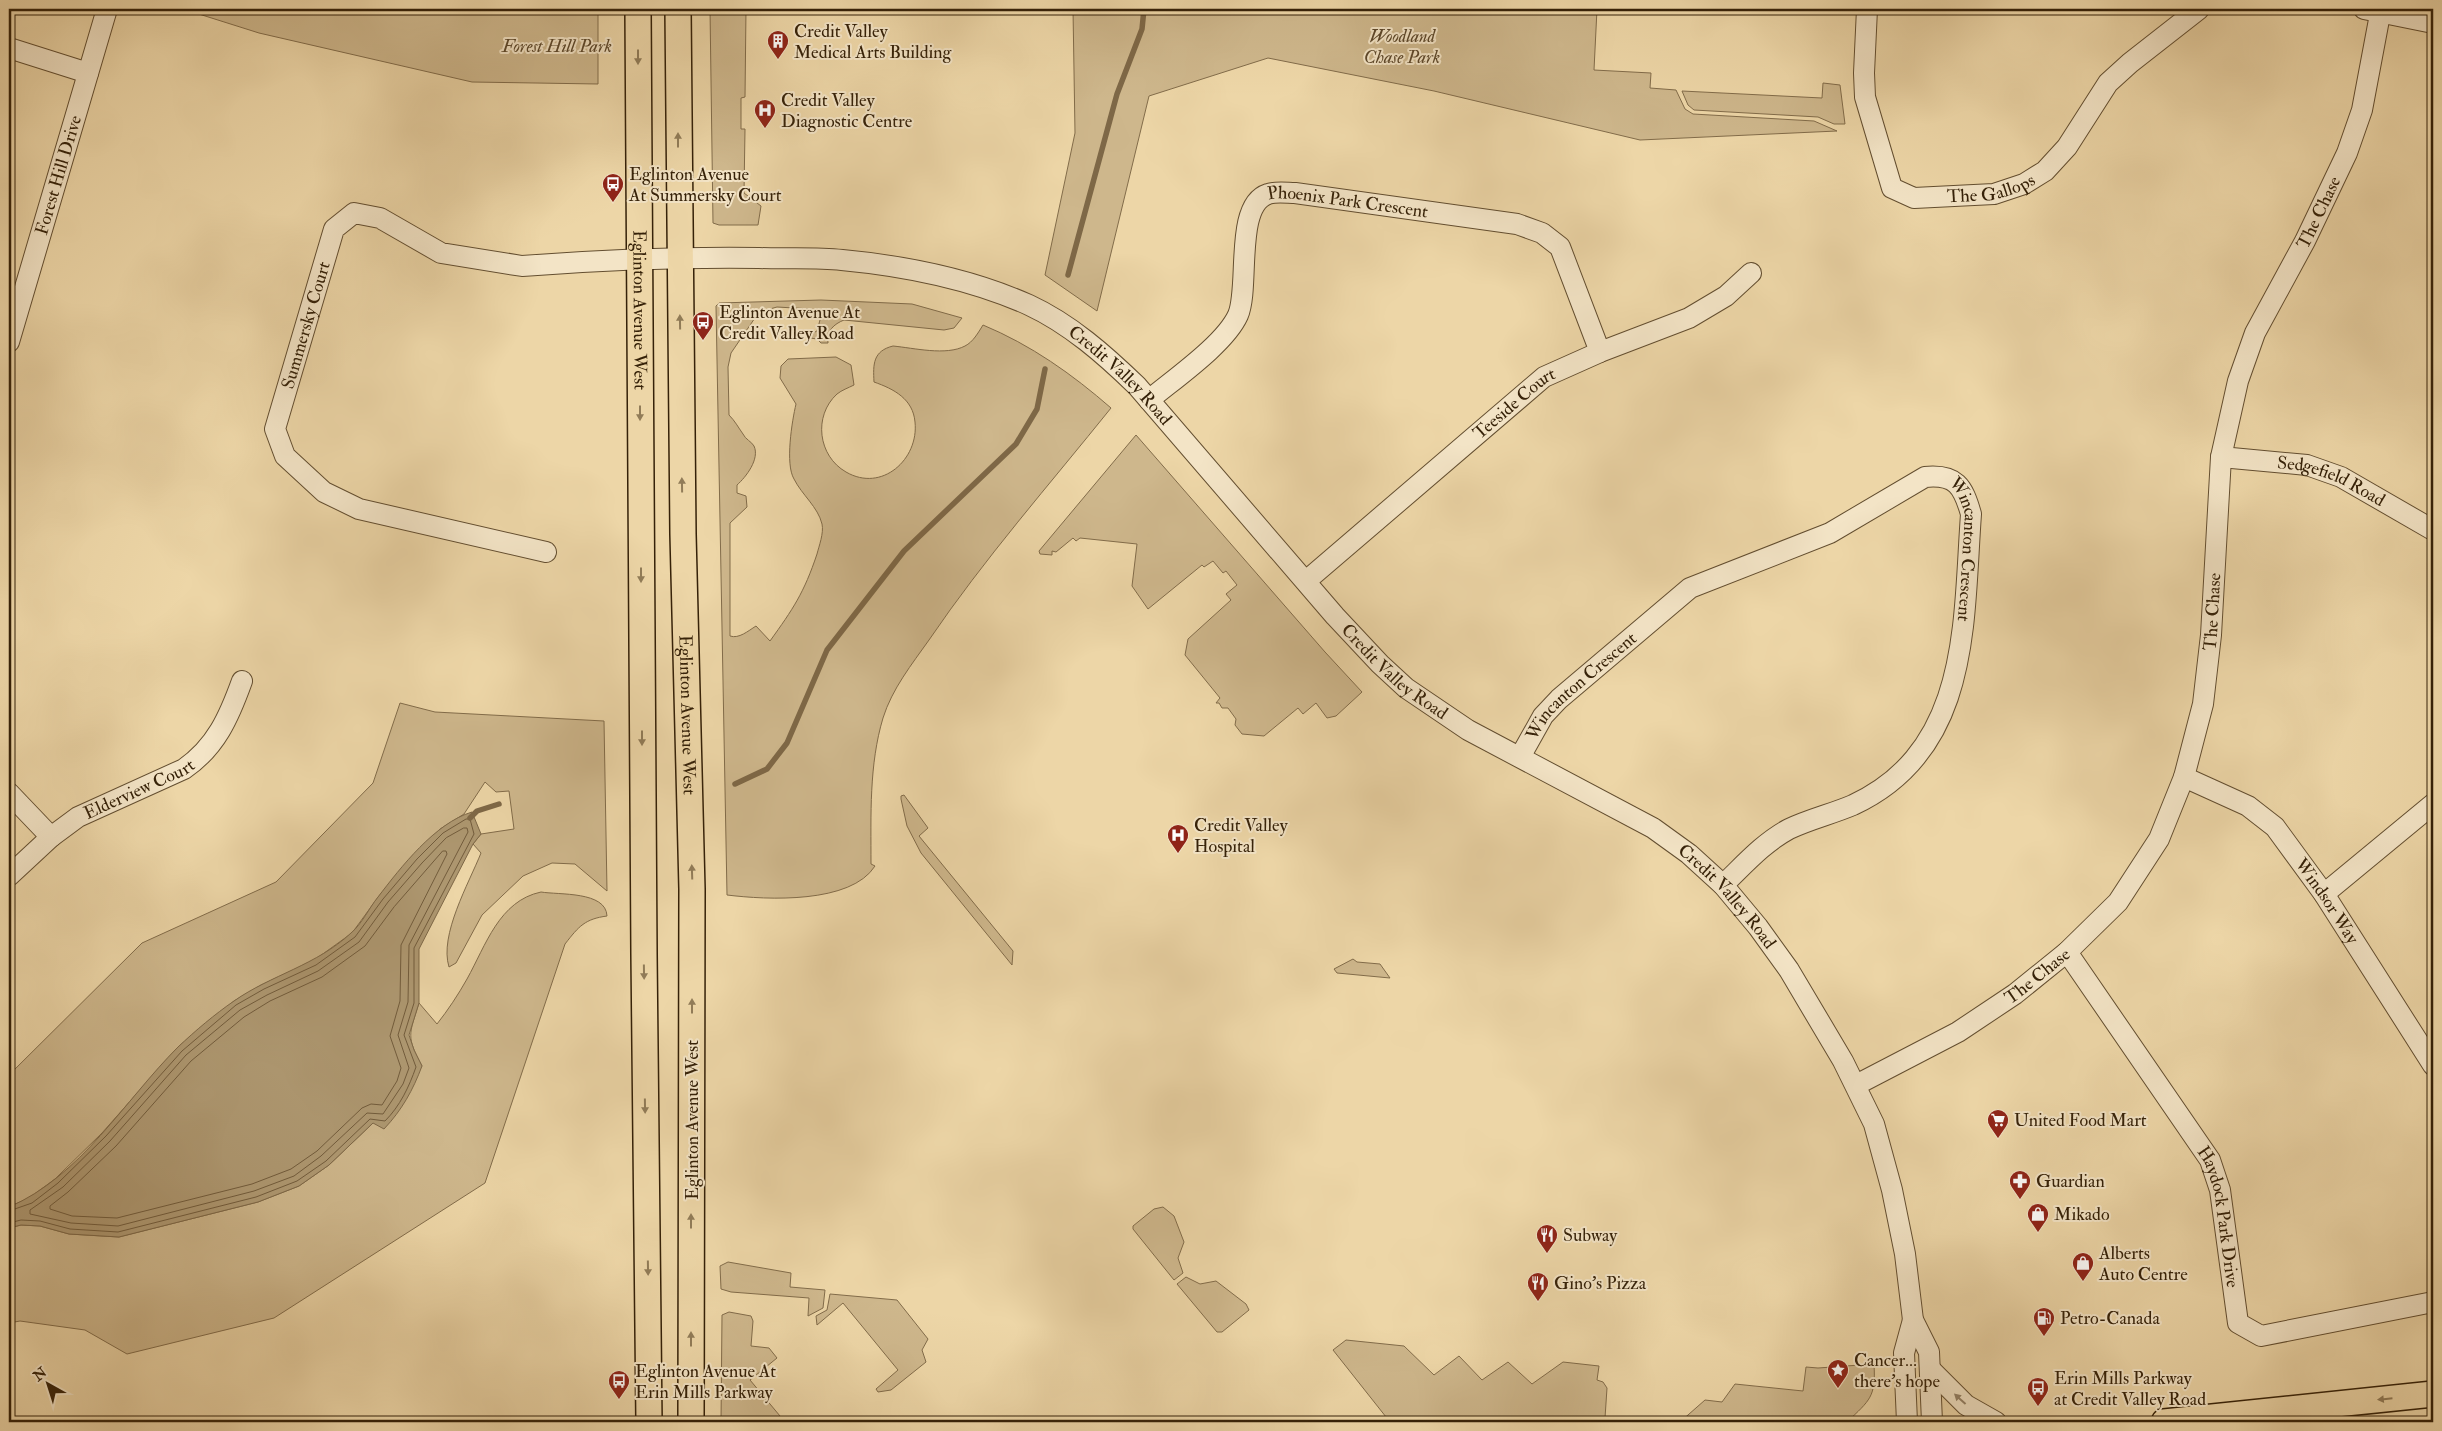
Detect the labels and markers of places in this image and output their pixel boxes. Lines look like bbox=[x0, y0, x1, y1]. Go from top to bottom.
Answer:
place label: Credit Valley Medical Arts Building bbox=[794, 20, 953, 64]
building icon: Credit Valley Medical Arts Building bbox=[766, 29, 790, 60]
place label: Credit Valley Diagnostic Centre bbox=[781, 89, 913, 133]
hospital icon: Credit Valley Diagnostic Centre bbox=[753, 98, 777, 129]
place label: Eglinton Avenue At Summersky Court bbox=[628, 163, 782, 207]
bus stop icon: Eglinton Avenue At Summersky Court bbox=[601, 172, 625, 203]
place label: Eglinton Avenue At Credit Valley Road bbox=[719, 301, 860, 345]
bus stop icon: Eglinton Avenue At Credit Valley Road bbox=[691, 310, 715, 341]
place label: Credit Valley Hospital bbox=[1194, 814, 1289, 858]
hospital icon: Credit Valley Hospital bbox=[1166, 823, 1190, 854]
supermarket icon: United Food Mart bbox=[1986, 1108, 2010, 1139]
place label: United Food Mart bbox=[2014, 1109, 2147, 1132]
pharmacy icon: Guardian bbox=[2008, 1169, 2032, 1200]
place label: Guardian bbox=[2036, 1170, 2105, 1193]
shop icon: Mikado bbox=[2026, 1202, 2050, 1233]
place label: Mikado bbox=[2054, 1203, 2110, 1226]
restaurant icon: Subway bbox=[1535, 1223, 1559, 1254]
place label: Subway bbox=[1563, 1224, 1618, 1247]
place label: Alberts Auto Centre bbox=[2098, 1242, 2188, 1286]
shop icon: Alberts Auto Centre bbox=[2071, 1251, 2095, 1282]
restaurant icon: Gino's Pizza bbox=[1526, 1271, 1550, 1302]
place label: Gino's Pizza bbox=[1554, 1272, 1647, 1295]
fuel station icon: Petro-Canada bbox=[2032, 1306, 2056, 1337]
place label: Petro-Canada bbox=[2060, 1307, 2160, 1330]
place label: Cancer… there’s hope bbox=[1854, 1349, 1940, 1393]
place icon: Cancer… there’s hope bbox=[1826, 1358, 1850, 1389]
place label: Eglinton Avenue At Erin Mills Parkway bbox=[635, 1360, 776, 1404]
place label: Erin Mills Parkway at Credit Valley Road bbox=[2054, 1367, 2206, 1411]
bus stop icon: Eglinton Avenue At Erin Mills Parkway bbox=[607, 1369, 631, 1400]
bus stop icon: Erin Mills Parkway at Credit Valley Road bbox=[2026, 1376, 2050, 1407]

